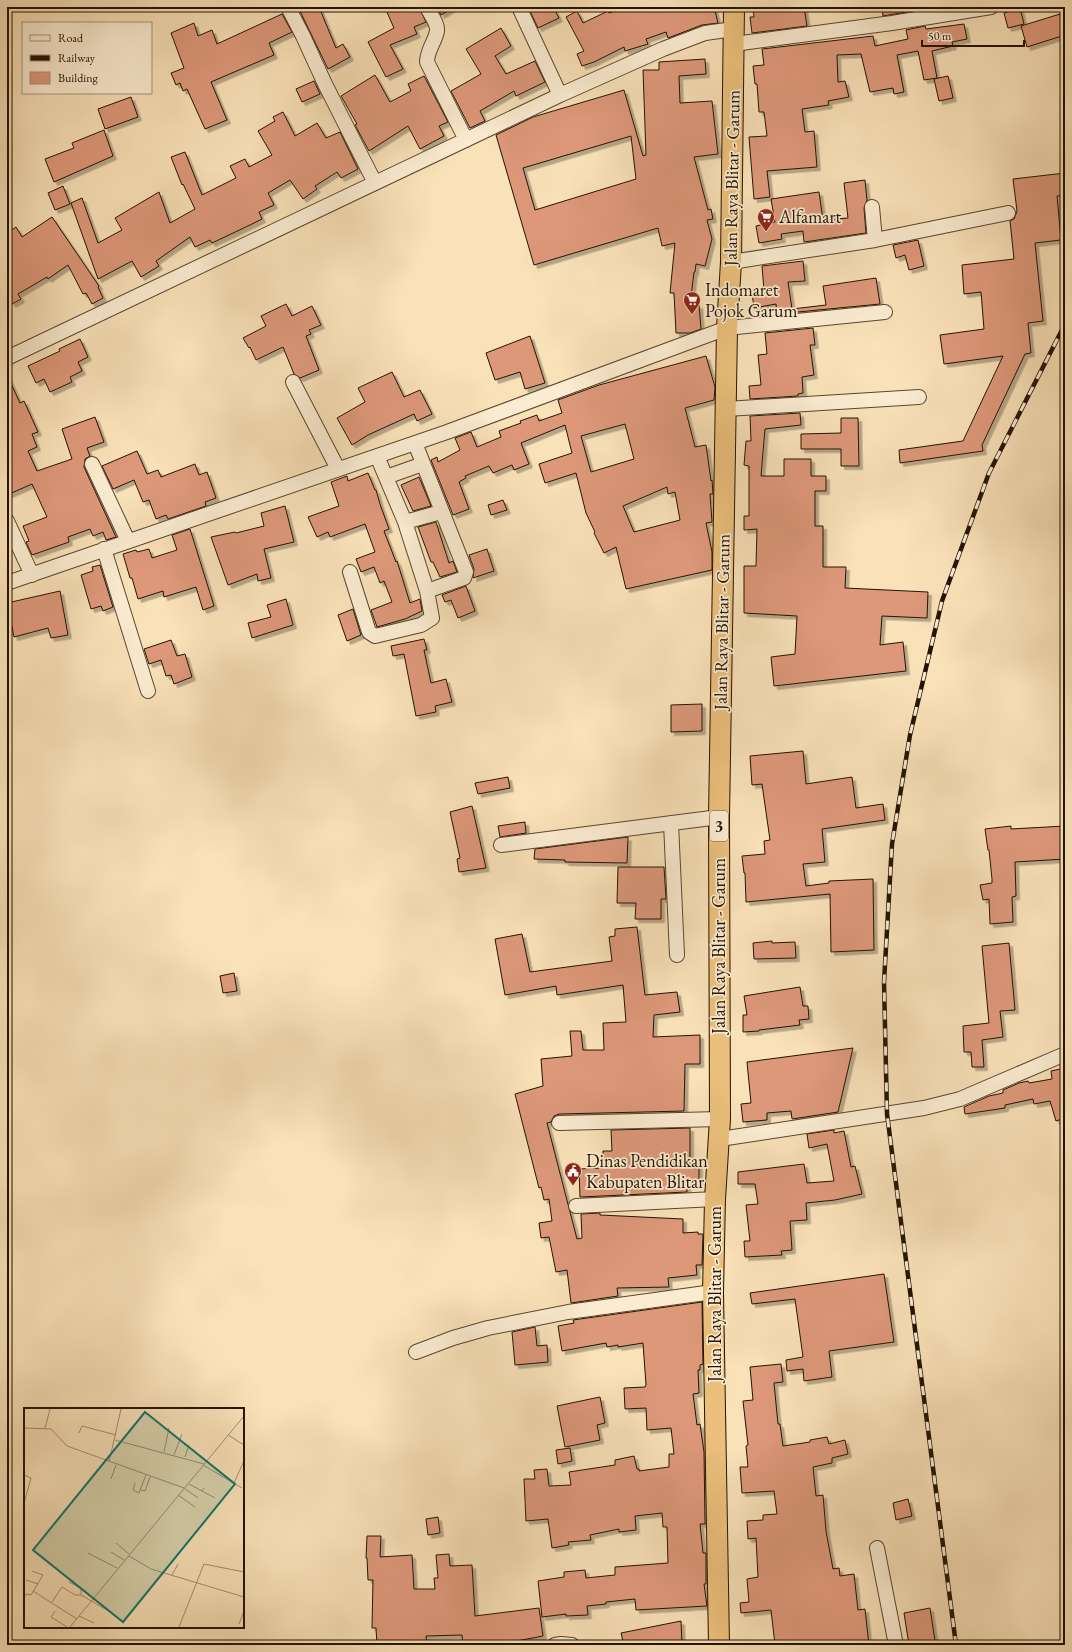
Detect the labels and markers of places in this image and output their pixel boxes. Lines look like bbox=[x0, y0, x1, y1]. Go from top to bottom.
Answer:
place label: Alfamart bbox=[778, 205, 841, 228]
supermarket icon: Alfamart bbox=[756, 207, 776, 232]
place label: Indomaret Pojok Garum bbox=[705, 278, 798, 322]
supermarket icon: Indomaret Pojok Garum bbox=[682, 290, 702, 315]
place label: Dinas Pendidikan Kabupaten Blitar bbox=[586, 1149, 708, 1193]
public building icon: Dinas Pendidikan Kabupaten Blitar bbox=[563, 1161, 583, 1186]

